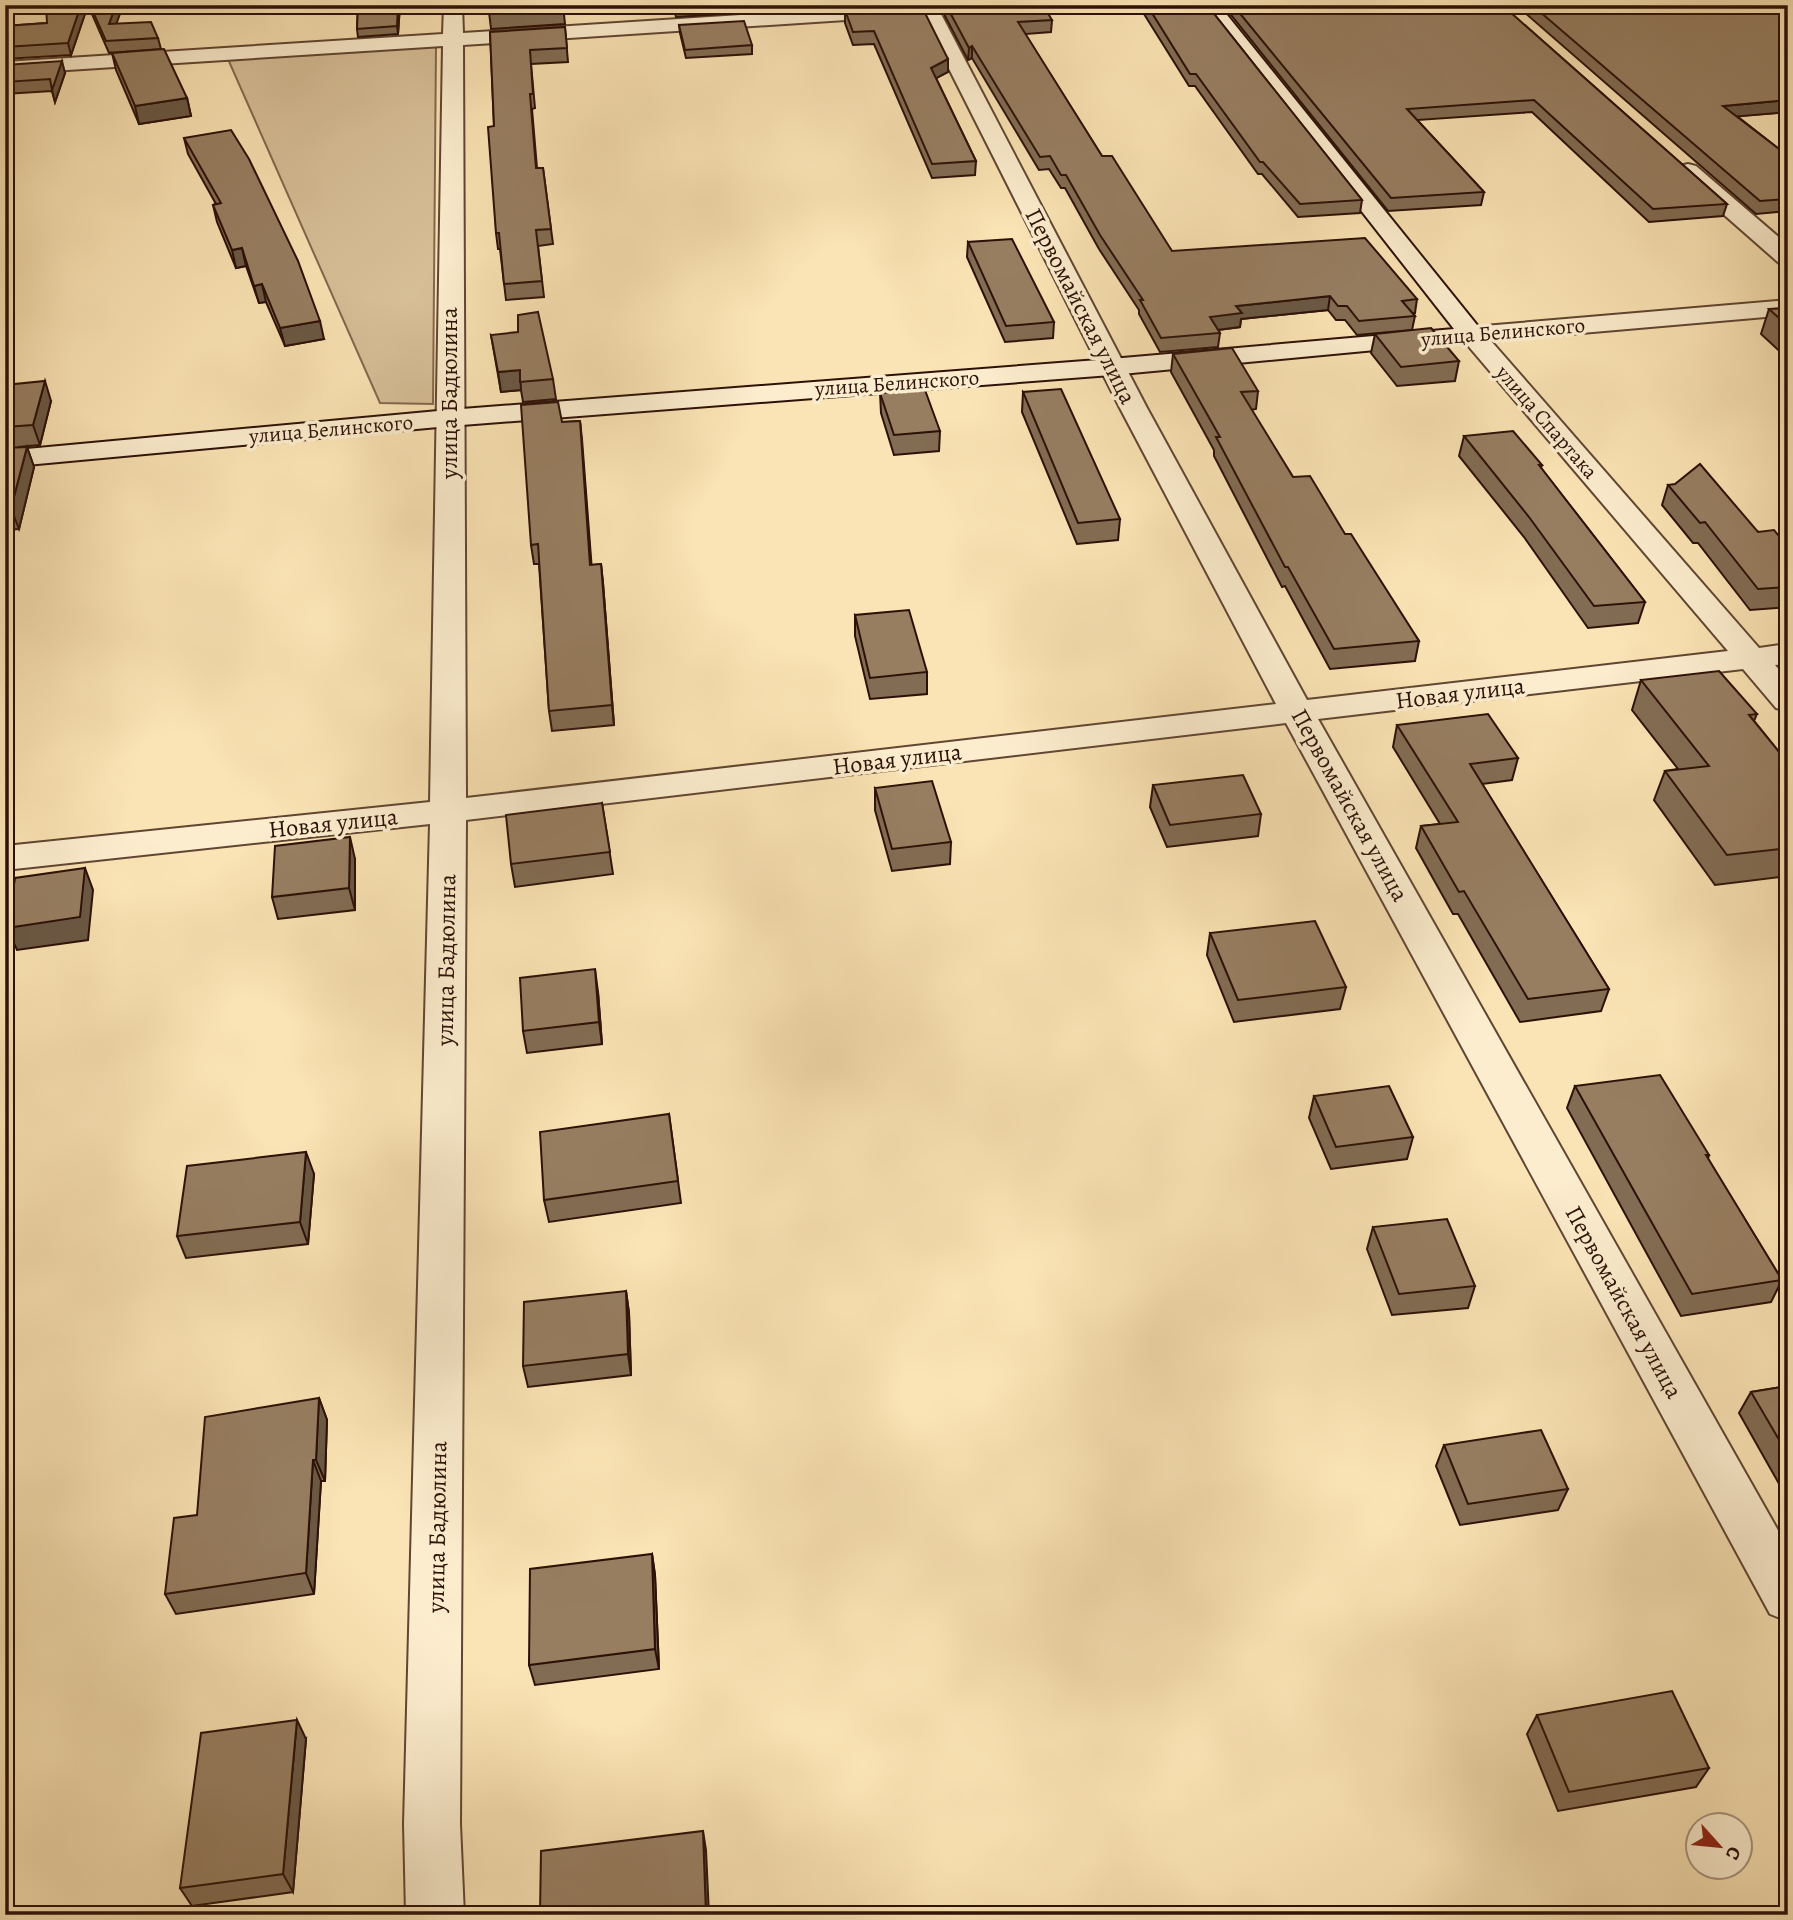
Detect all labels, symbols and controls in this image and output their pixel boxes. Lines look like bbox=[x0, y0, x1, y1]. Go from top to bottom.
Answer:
street label: Первомайская улица bbox=[1018, 203, 1144, 409]
street label: улица Бадюлина bbox=[433, 307, 465, 480]
street label: улица Белинского bbox=[1419, 311, 1586, 353]
street label: улица Спартака bbox=[1489, 358, 1604, 485]
street label: улица Белинского bbox=[813, 363, 980, 403]
street label: улица Белинского bbox=[247, 408, 414, 450]
street label: Новая улица bbox=[1394, 669, 1526, 717]
street label: Первомайская улица bbox=[1284, 703, 1416, 907]
street label: Новая улица bbox=[831, 735, 963, 783]
street label: Новая улица bbox=[267, 800, 399, 846]
street label: улица Бадюлина bbox=[428, 874, 463, 1047]
street label: Первомайская улица bbox=[1558, 1200, 1690, 1404]
street label: улица Бадюлина bbox=[419, 1441, 454, 1614]
north arrow bbox=[1685, 1812, 1755, 1882]
text: С bbox=[1719, 1842, 1747, 1864]

